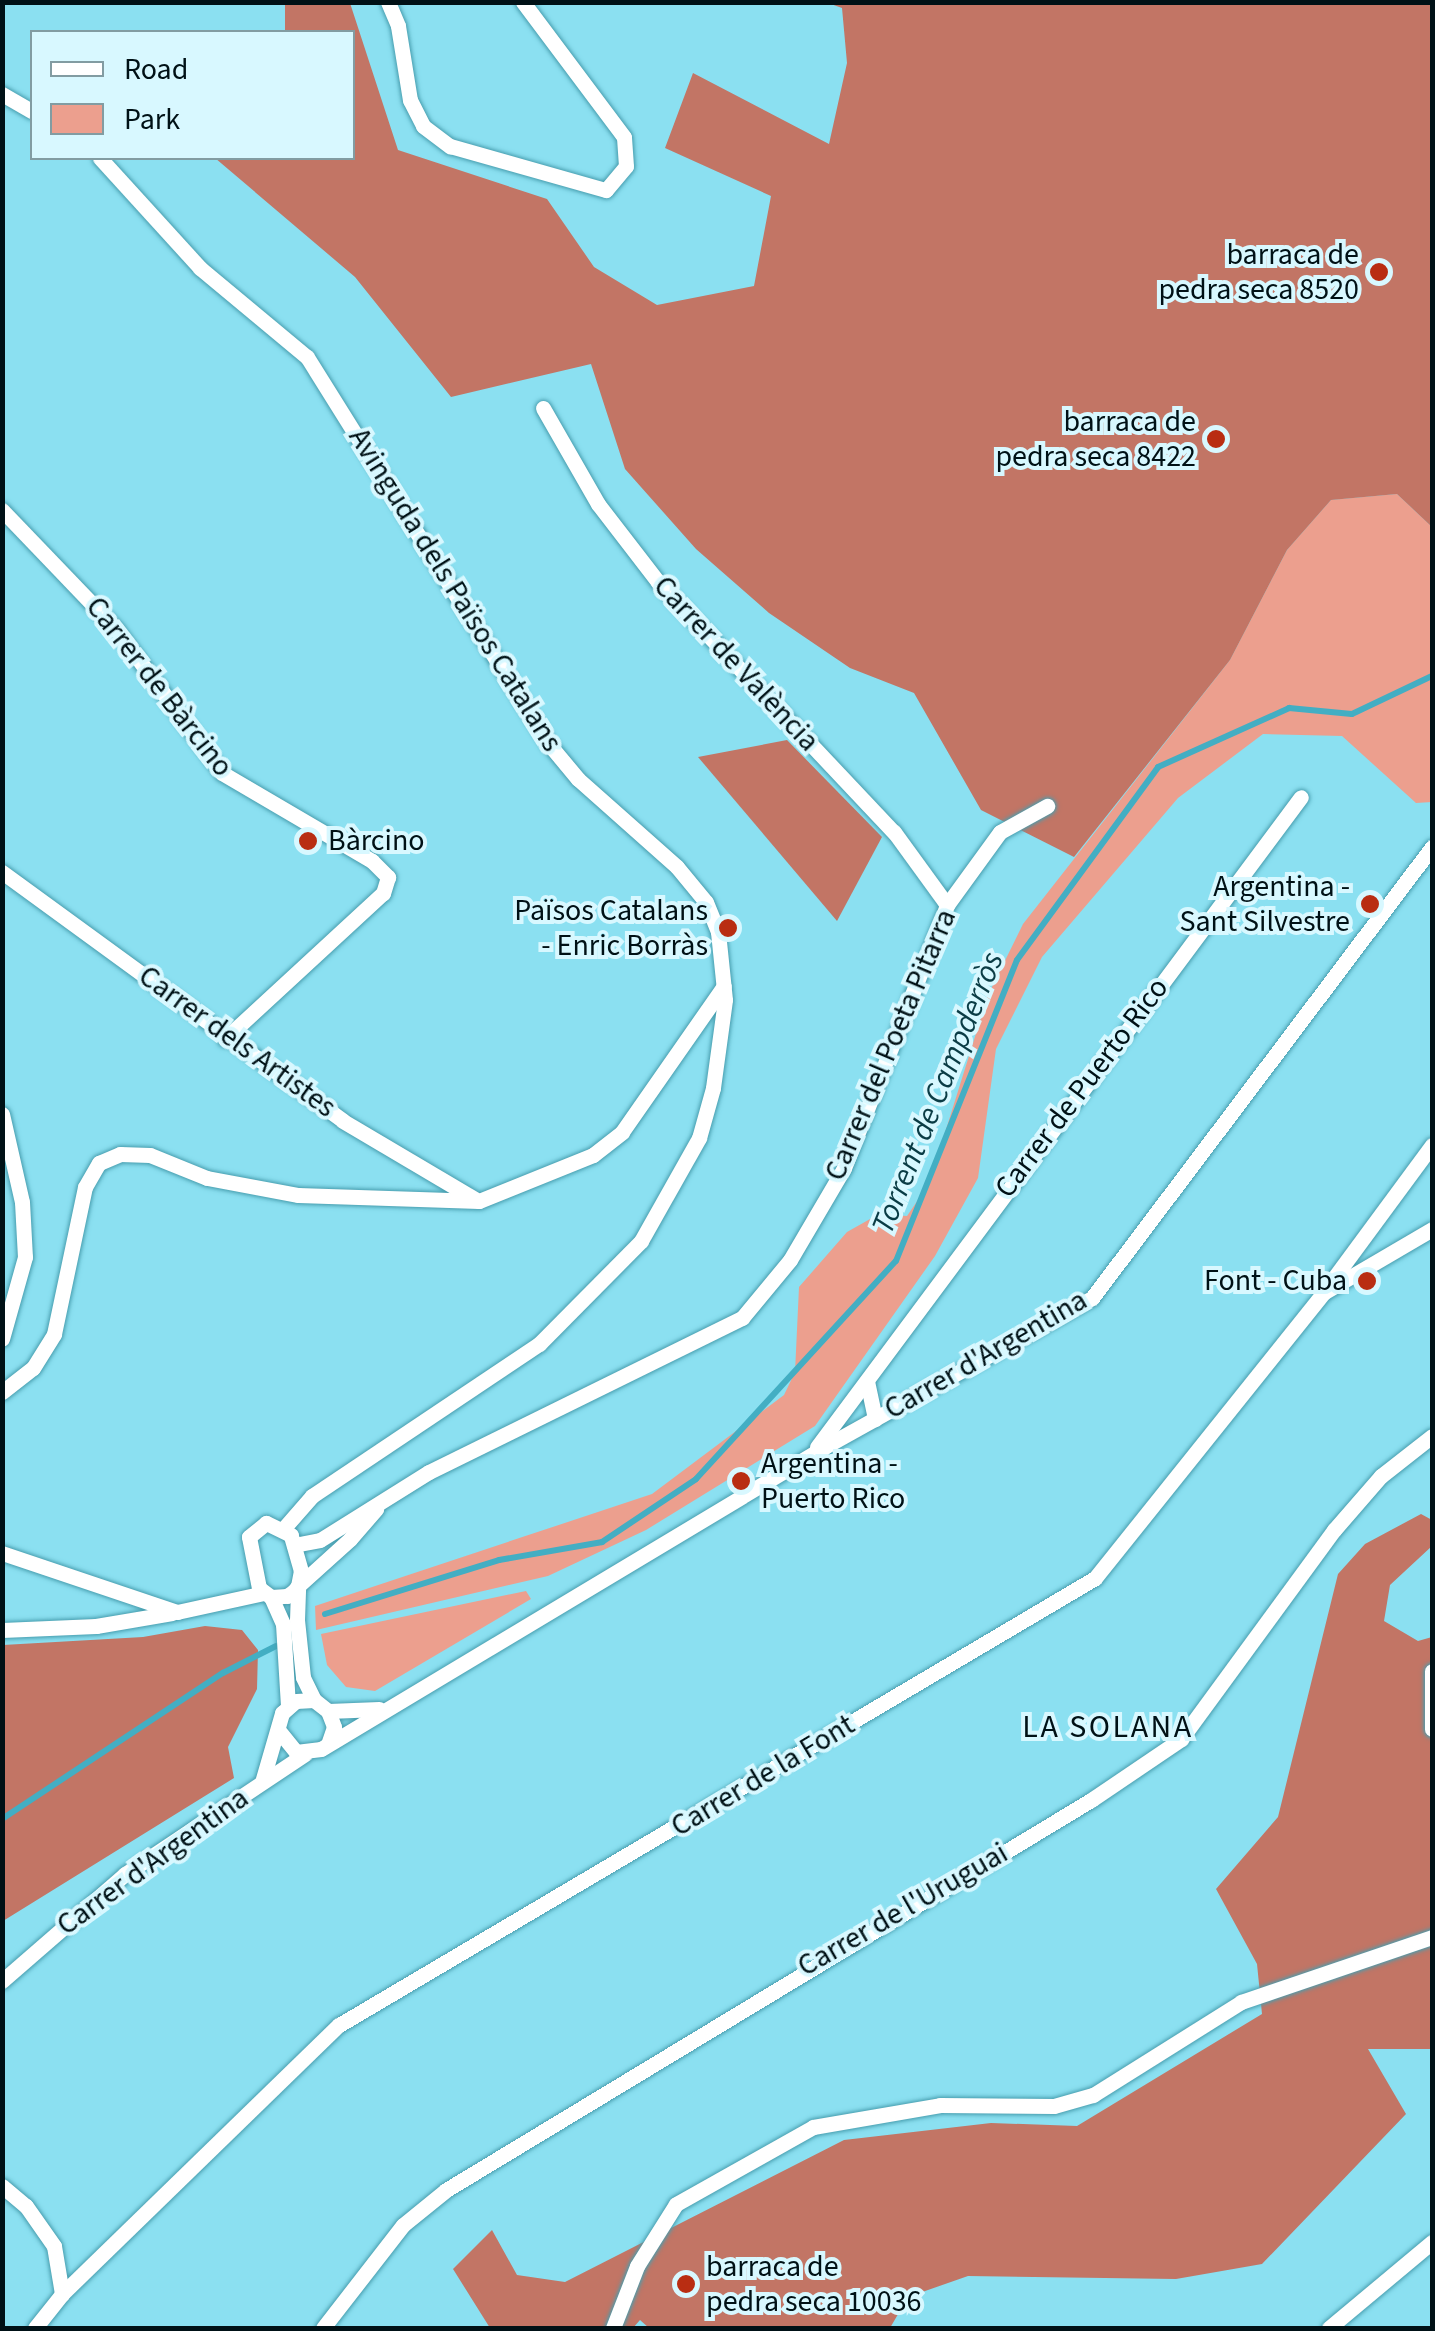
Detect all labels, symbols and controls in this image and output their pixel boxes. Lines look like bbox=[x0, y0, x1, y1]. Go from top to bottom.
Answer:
legend bbox=[30, 30, 355, 160]
text: Road bbox=[124, 48, 188, 91]
text: Park bbox=[124, 98, 180, 141]
place label: barraca de pedra seca 8520 bbox=[1158, 237, 1359, 308]
marker: barraca de pedra seca 8520 bbox=[1368, 261, 1390, 283]
place label: barraca de pedra seca 8422 bbox=[995, 404, 1196, 474]
street label: Avinguda dels Països Catalans bbox=[340, 422, 570, 758]
marker: barraca de pedra seca 8422 bbox=[1205, 428, 1227, 450]
street label: Carrer de València bbox=[646, 569, 826, 759]
street label: Carrer de Bàrcino bbox=[78, 590, 240, 784]
place label: Bàrcino bbox=[328, 823, 425, 859]
marker: Bàrcino bbox=[297, 830, 319, 852]
place label: Argentina - Sant Silvestre bbox=[1179, 869, 1350, 940]
place label: Països Catalans - Enric Borràs bbox=[514, 893, 708, 964]
marker: Argentina - Sant Silvestre bbox=[1359, 893, 1381, 915]
street label: Carrer del Poeta Pitarra bbox=[818, 904, 964, 1186]
marker: Països Catalans - Enric Borràs bbox=[717, 917, 739, 939]
water label: Torrent de Campderròs bbox=[864, 946, 1012, 1240]
street label: Carrer dels Artistes bbox=[131, 958, 343, 1126]
street label: Carrer de Puerto Rico bbox=[988, 971, 1176, 1205]
place label: Font - Cuba bbox=[1204, 1263, 1347, 1299]
marker: Font - Cuba bbox=[1356, 1270, 1378, 1292]
street label: Carrer d'Argentina bbox=[878, 1282, 1094, 1428]
place label: Argentina - Puerto Rico bbox=[761, 1446, 905, 1516]
marker: Argentina - Puerto Rico bbox=[730, 1470, 752, 1492]
street label: Carrer de la Font bbox=[665, 1707, 861, 1845]
district label: LA SOLANA bbox=[1022, 1708, 1194, 1746]
street label: Carrer d'Argentina bbox=[50, 1780, 256, 1944]
street label: Carrer de l'Uruguai bbox=[791, 1835, 1015, 1985]
place label: barraca de pedra seca 10036 bbox=[706, 2249, 921, 2320]
marker: barraca de pedra seca 10036 bbox=[675, 2273, 697, 2295]

